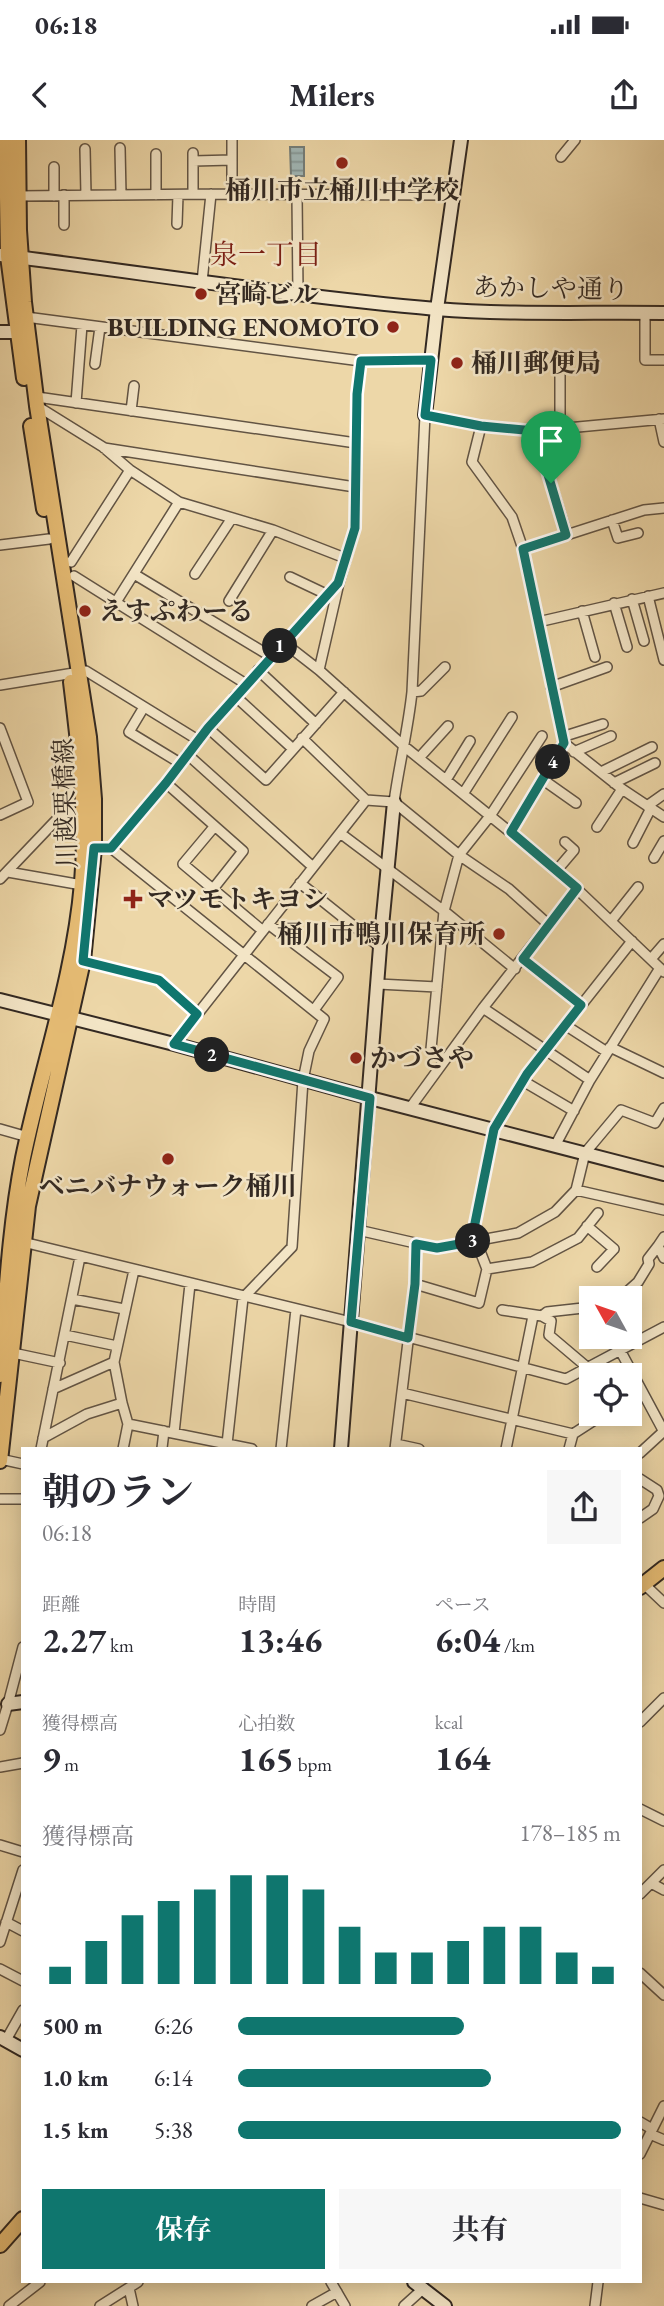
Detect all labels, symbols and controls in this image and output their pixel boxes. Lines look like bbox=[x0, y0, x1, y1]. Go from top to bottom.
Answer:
text: 06:18 bbox=[35, 8, 97, 42]
text: Milers bbox=[289, 74, 375, 116]
icon: back bbox=[21, 76, 59, 114]
icon: share bbox=[605, 76, 643, 114]
marker: 桶川市立桶川中学校 bbox=[334, 155, 350, 171]
place label: 桶川市立桶川中学校 bbox=[225, 173, 459, 207]
district label: 泉一丁目 bbox=[210, 236, 322, 272]
street label: あかしや通り bbox=[473, 270, 629, 306]
place label: 宮崎ビル bbox=[215, 277, 319, 311]
marker: 宮崎ビル bbox=[193, 286, 209, 302]
place label: BUILDING ENOMOTO bbox=[107, 310, 379, 344]
marker: BUILDING ENOMOTO bbox=[385, 319, 401, 335]
place label: 桶川郵便局 bbox=[471, 346, 601, 380]
marker: 桶川郵便局 bbox=[449, 355, 465, 371]
pin bbox=[521, 411, 581, 483]
icon: arrive bbox=[532, 422, 570, 460]
place label: えすぷわーる bbox=[99, 594, 254, 628]
marker: えすぷわーる bbox=[77, 603, 93, 619]
pin: 1 bbox=[262, 629, 298, 664]
text: 1 bbox=[274, 633, 285, 658]
street label: 川越栗橋線 bbox=[46, 737, 84, 869]
pin: 4 bbox=[536, 744, 570, 780]
text: 4 bbox=[547, 749, 558, 774]
place label: マツモトキヨシ bbox=[147, 882, 328, 916]
marker: マツモトキヨシ bbox=[125, 891, 141, 907]
place label: 桶川市鴨川保育所 bbox=[277, 917, 485, 951]
marker: 桶川市鴨川保育所 bbox=[491, 926, 507, 942]
pin: 2 bbox=[194, 1038, 230, 1072]
place label: かづさや bbox=[370, 1041, 474, 1075]
text: 2 bbox=[206, 1042, 217, 1067]
marker: かづさや bbox=[348, 1050, 364, 1066]
marker: ベニバナウォーク桶川 bbox=[160, 1151, 176, 1167]
place label: ベニバナウォーク桶川 bbox=[39, 1169, 297, 1203]
pin: 3 bbox=[456, 1224, 490, 1258]
text: 3 bbox=[467, 1228, 478, 1253]
north arrow bbox=[579, 1286, 642, 1349]
map controls bbox=[579, 1286, 642, 1426]
button: locate bbox=[579, 1363, 642, 1426]
text: 朝のラン bbox=[42, 1467, 194, 1516]
button: share bbox=[547, 1470, 621, 1544]
text: 06:18 bbox=[42, 1518, 92, 1548]
text: 距離 bbox=[42, 1592, 80, 1617]
text: 時間 bbox=[238, 1592, 276, 1617]
text: ペース bbox=[435, 1592, 491, 1617]
text: 2.27 bbox=[42, 1617, 106, 1662]
text: 13:46 bbox=[238, 1617, 322, 1662]
text: 6:04 bbox=[435, 1617, 500, 1662]
text: km bbox=[106, 1633, 134, 1658]
text: /km bbox=[500, 1633, 535, 1658]
text: kcal bbox=[435, 1710, 463, 1735]
text: 獲得標高 bbox=[42, 1711, 118, 1736]
text: 心拍数 bbox=[238, 1711, 295, 1736]
text: 164 bbox=[435, 1735, 490, 1780]
text: 9 bbox=[42, 1736, 61, 1781]
text: 165 bbox=[238, 1736, 294, 1781]
text: m bbox=[61, 1752, 79, 1777]
text: bpm bbox=[294, 1752, 332, 1777]
text: 178–185 m bbox=[520, 1818, 621, 1848]
text: 獲得標高 bbox=[42, 1821, 134, 1851]
text: 500 m bbox=[42, 2011, 103, 2041]
text: 6:26 bbox=[154, 2011, 193, 2041]
text: 1.0 km bbox=[42, 2063, 109, 2093]
text: 6:14 bbox=[154, 2063, 193, 2093]
text: 1.5 km bbox=[42, 2115, 109, 2145]
text: 5:38 bbox=[154, 2115, 193, 2145]
button: 保存 bbox=[42, 2189, 325, 2269]
button: 共有 bbox=[339, 2189, 621, 2269]

